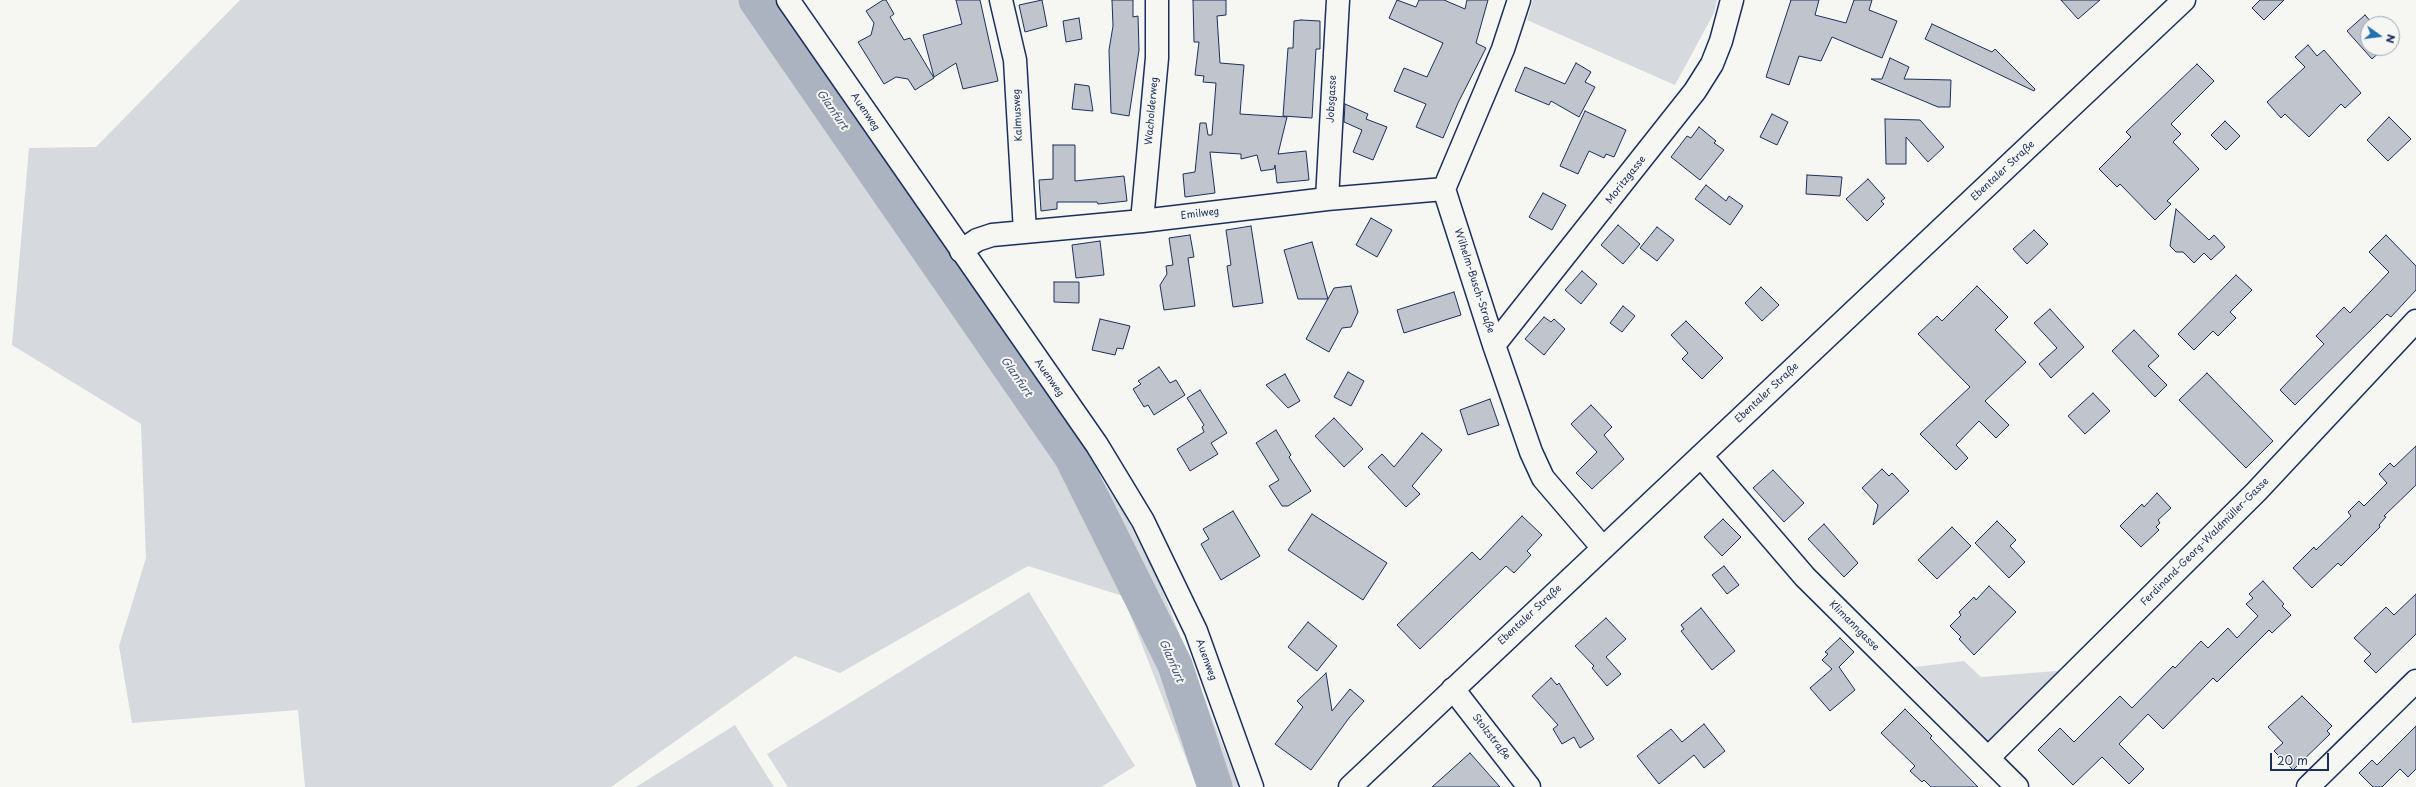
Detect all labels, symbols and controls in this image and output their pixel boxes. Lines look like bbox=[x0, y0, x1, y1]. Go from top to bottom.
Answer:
north arrow bbox=[2360, 16, 2400, 56]
text: N bbox=[2382, 32, 2400, 45]
street label: Jobsgasse bbox=[1325, 75, 1339, 123]
street label: Wacholderweg bbox=[1143, 76, 1161, 146]
water label: Glanfurt bbox=[814, 88, 850, 132]
street label: Kalmusweg bbox=[1011, 88, 1025, 142]
street label: Auenweg bbox=[848, 91, 882, 133]
street label: Ebentaler Straße bbox=[1969, 138, 2037, 204]
street label: Moritzgasse bbox=[1604, 154, 1648, 206]
street label: Emilweg bbox=[1180, 206, 1220, 222]
street label: Wilhelm-Busch-Straße bbox=[1451, 227, 1497, 335]
water label: Glanfurt bbox=[998, 355, 1034, 399]
street label: Auenweg bbox=[1032, 357, 1066, 399]
street label: Ebentaler Straße bbox=[1733, 360, 1801, 426]
street label: Ferdinand-Georg-Waldmüller-Gasse bbox=[2139, 476, 2271, 608]
street label: Ebentaler Straße bbox=[1496, 582, 1564, 648]
street label: Klimanngasse bbox=[1826, 598, 1882, 654]
water label: Glanfurt bbox=[1156, 637, 1186, 685]
street label: Auenweg bbox=[1193, 638, 1219, 682]
street label: Stolzstraße bbox=[1469, 712, 1513, 762]
scale bar bbox=[2272, 745, 2331, 771]
text: 20 m bbox=[2277, 751, 2308, 769]

